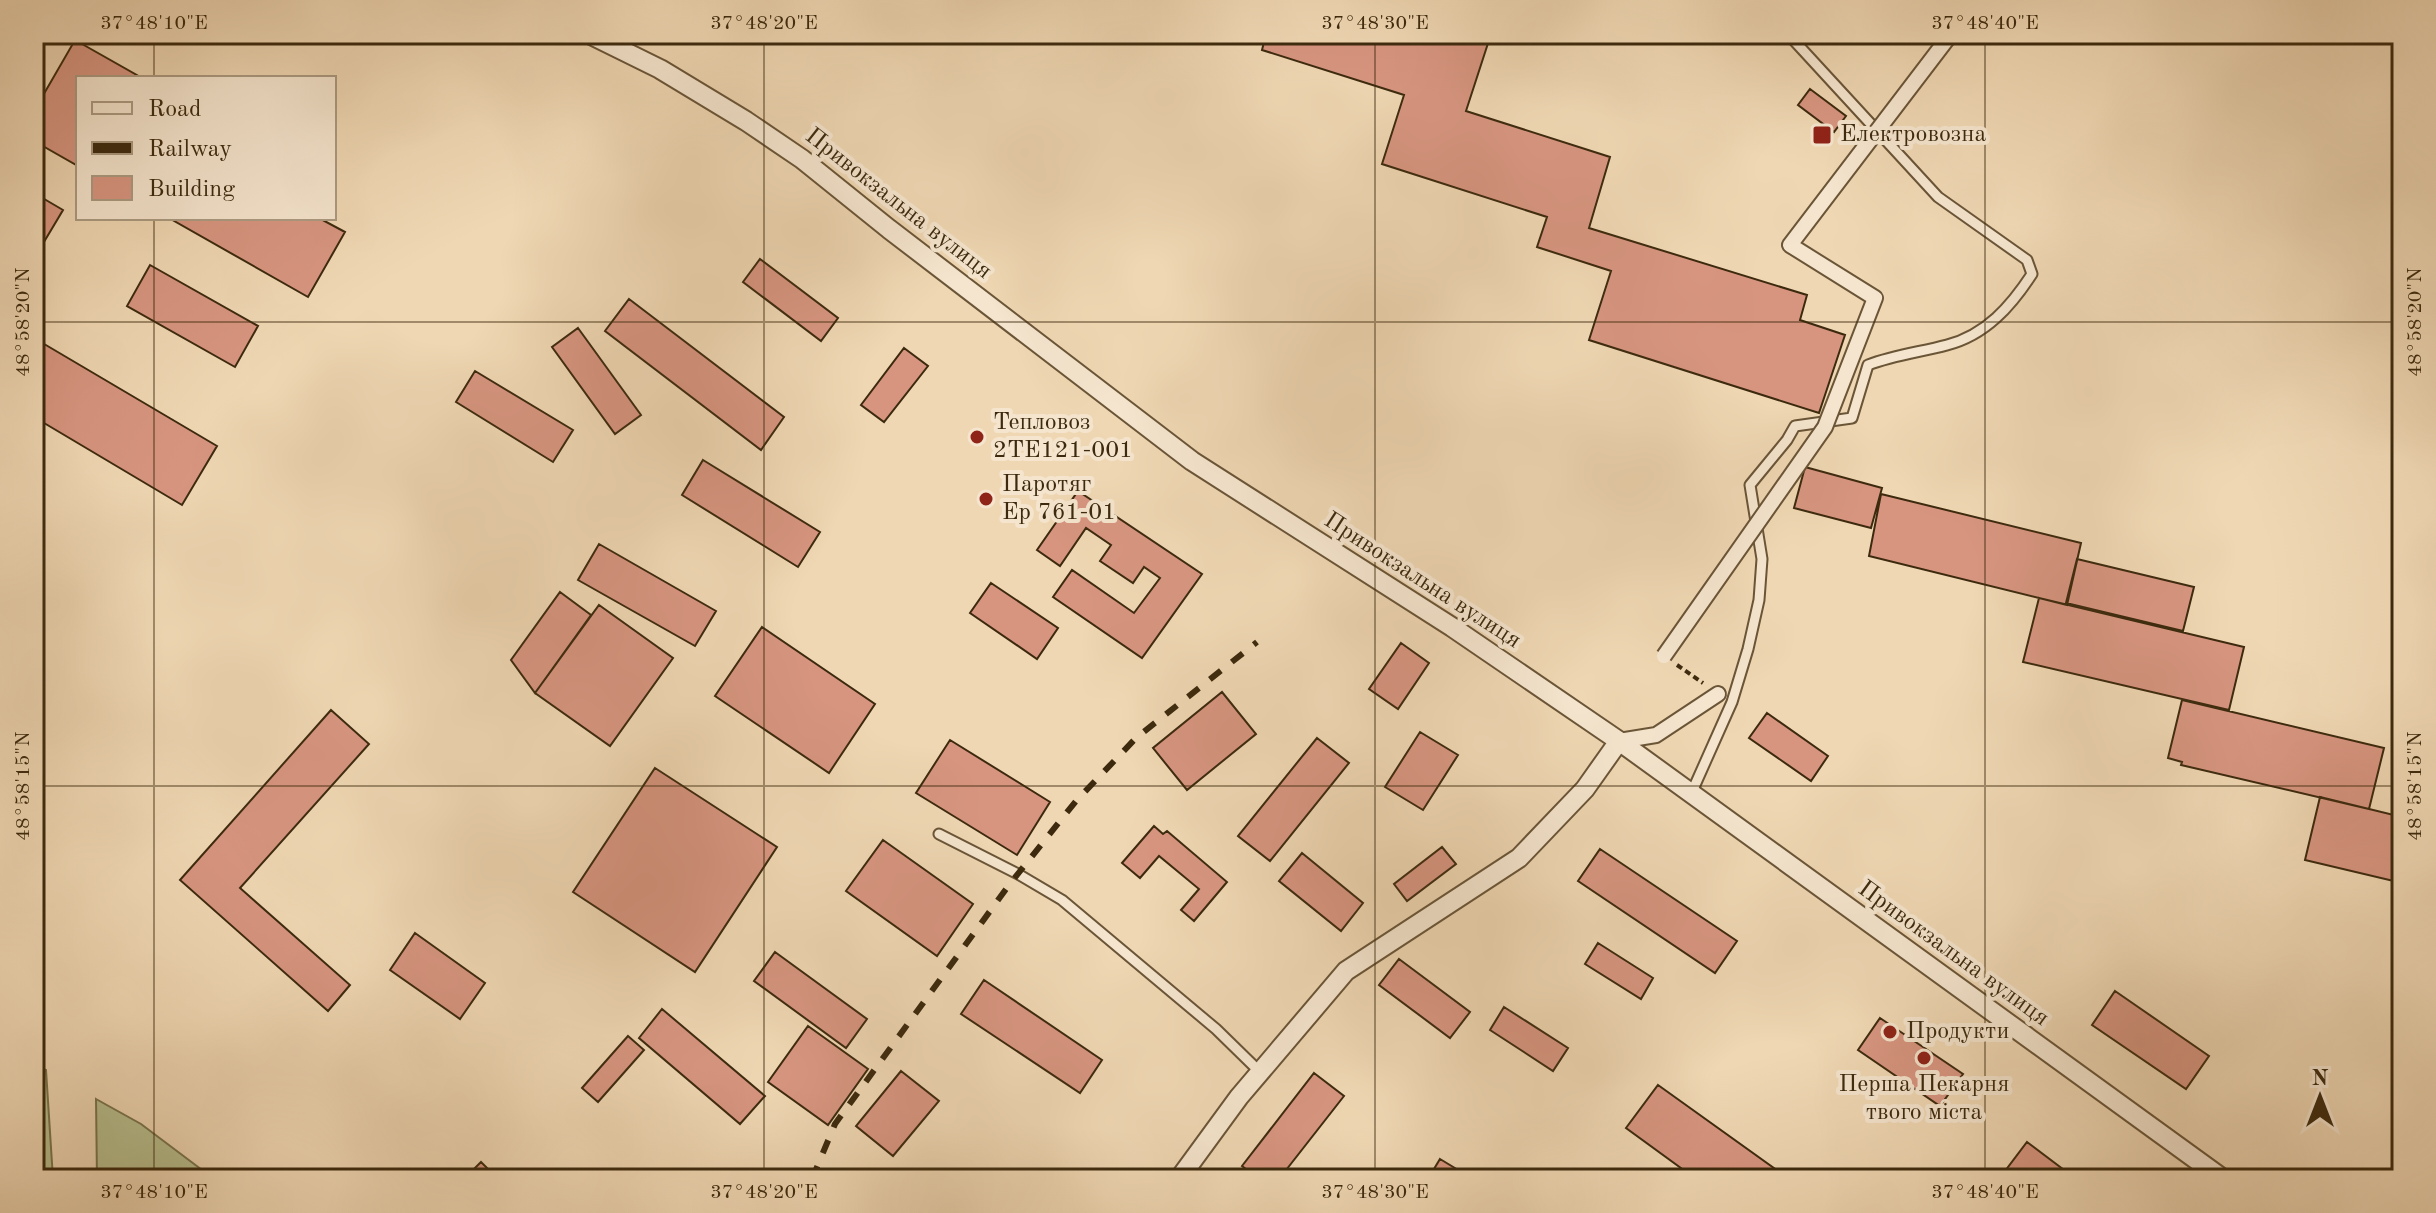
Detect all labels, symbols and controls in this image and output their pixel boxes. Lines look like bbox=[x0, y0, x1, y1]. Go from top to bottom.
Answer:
text: 37°48'10"E bbox=[100, 14, 208, 34]
text: 37°48'20"E bbox=[710, 14, 818, 34]
text: 37°48'30"E bbox=[1321, 14, 1429, 34]
text: 37°48'40"E bbox=[1931, 14, 2039, 34]
legend bbox=[76, 76, 336, 220]
text: Road bbox=[148, 98, 201, 122]
place label: Електровозна bbox=[1840, 123, 1986, 147]
street label: Привокзальна вулиця bbox=[800, 124, 996, 284]
marker: Електровозна bbox=[1811, 124, 1833, 146]
text: Railway bbox=[148, 138, 232, 162]
text: Building bbox=[148, 178, 235, 202]
text: 48°58'20"N bbox=[14, 267, 34, 377]
text: 48°58'20"N bbox=[2406, 267, 2426, 377]
place label: Тепловоз 2ТЕ121-001 bbox=[993, 411, 1133, 463]
marker: Тепловоз 2ТЕ121-001 bbox=[968, 428, 986, 446]
place label: Паротяг Ер 761-01 bbox=[1002, 473, 1116, 525]
marker: Паротяг Ер 761-01 bbox=[977, 490, 995, 508]
street label: Привокзальна вулиця bbox=[1319, 508, 1525, 654]
text: 48°58'15"N bbox=[14, 731, 34, 841]
text: 48°58'15"N bbox=[2406, 731, 2426, 841]
street label: Привокзальна вулиця bbox=[1853, 877, 2053, 1031]
place label: Продукти bbox=[1906, 1020, 2009, 1044]
marker: Продукти bbox=[1881, 1023, 1899, 1041]
marker: Перша Пекарня твого мiста bbox=[1915, 1049, 1933, 1067]
north arrow bbox=[2280, 1057, 2360, 1137]
text: N bbox=[2312, 1068, 2329, 1090]
place label: Перша Пекарня твого мiста bbox=[1838, 1073, 2010, 1125]
text: 37°48'10"E bbox=[100, 1183, 208, 1203]
text: 37°48'20"E bbox=[710, 1183, 818, 1203]
text: 37°48'30"E bbox=[1321, 1183, 1429, 1203]
text: 37°48'40"E bbox=[1931, 1183, 2039, 1203]

